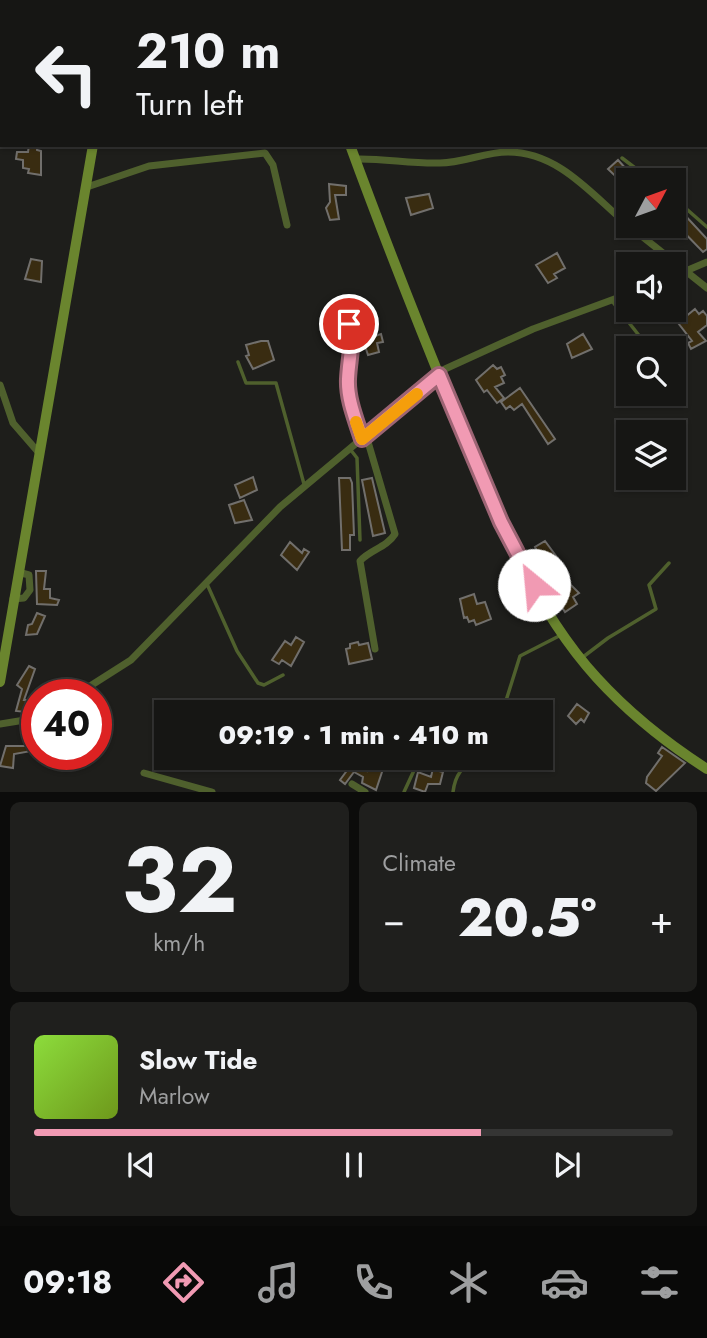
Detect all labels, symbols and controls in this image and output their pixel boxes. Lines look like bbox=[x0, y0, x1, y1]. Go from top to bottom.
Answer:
text: 210 m bbox=[136, 16, 280, 86]
icon: left bbox=[21, 28, 112, 119]
text: Turn left bbox=[136, 81, 243, 127]
north arrow bbox=[616, 168, 686, 238]
map controls bbox=[616, 168, 686, 490]
button: sound bbox=[616, 252, 686, 322]
pin bbox=[319, 294, 379, 354]
icon: arrive bbox=[330, 305, 368, 343]
button: search bbox=[616, 336, 686, 406]
button: layers bbox=[616, 420, 686, 490]
position arrow bbox=[497, 548, 571, 622]
speed limit sign: 40 bbox=[21, 679, 112, 770]
text: 09:19 · 1 min · 410 m bbox=[218, 716, 489, 754]
text: 32 bbox=[121, 815, 237, 946]
text: Climate bbox=[383, 846, 456, 880]
text: 20.5° bbox=[458, 880, 597, 956]
text: − bbox=[383, 892, 405, 947]
text: + bbox=[650, 892, 673, 947]
text: km/h bbox=[153, 926, 205, 960]
text: Slow Tide bbox=[139, 1041, 258, 1079]
text: Marlow bbox=[139, 1079, 210, 1113]
icon: previous bbox=[122, 1146, 160, 1184]
icon: pause bbox=[335, 1146, 373, 1184]
icon: next bbox=[548, 1146, 586, 1184]
icon: directions bbox=[159, 1258, 208, 1307]
icon: music bbox=[254, 1258, 303, 1307]
icon: phone bbox=[349, 1258, 398, 1307]
icon: climate bbox=[444, 1258, 493, 1307]
icon: car bbox=[540, 1258, 589, 1307]
icon: filters bbox=[635, 1258, 684, 1307]
text: 09:18 bbox=[23, 1259, 112, 1305]

